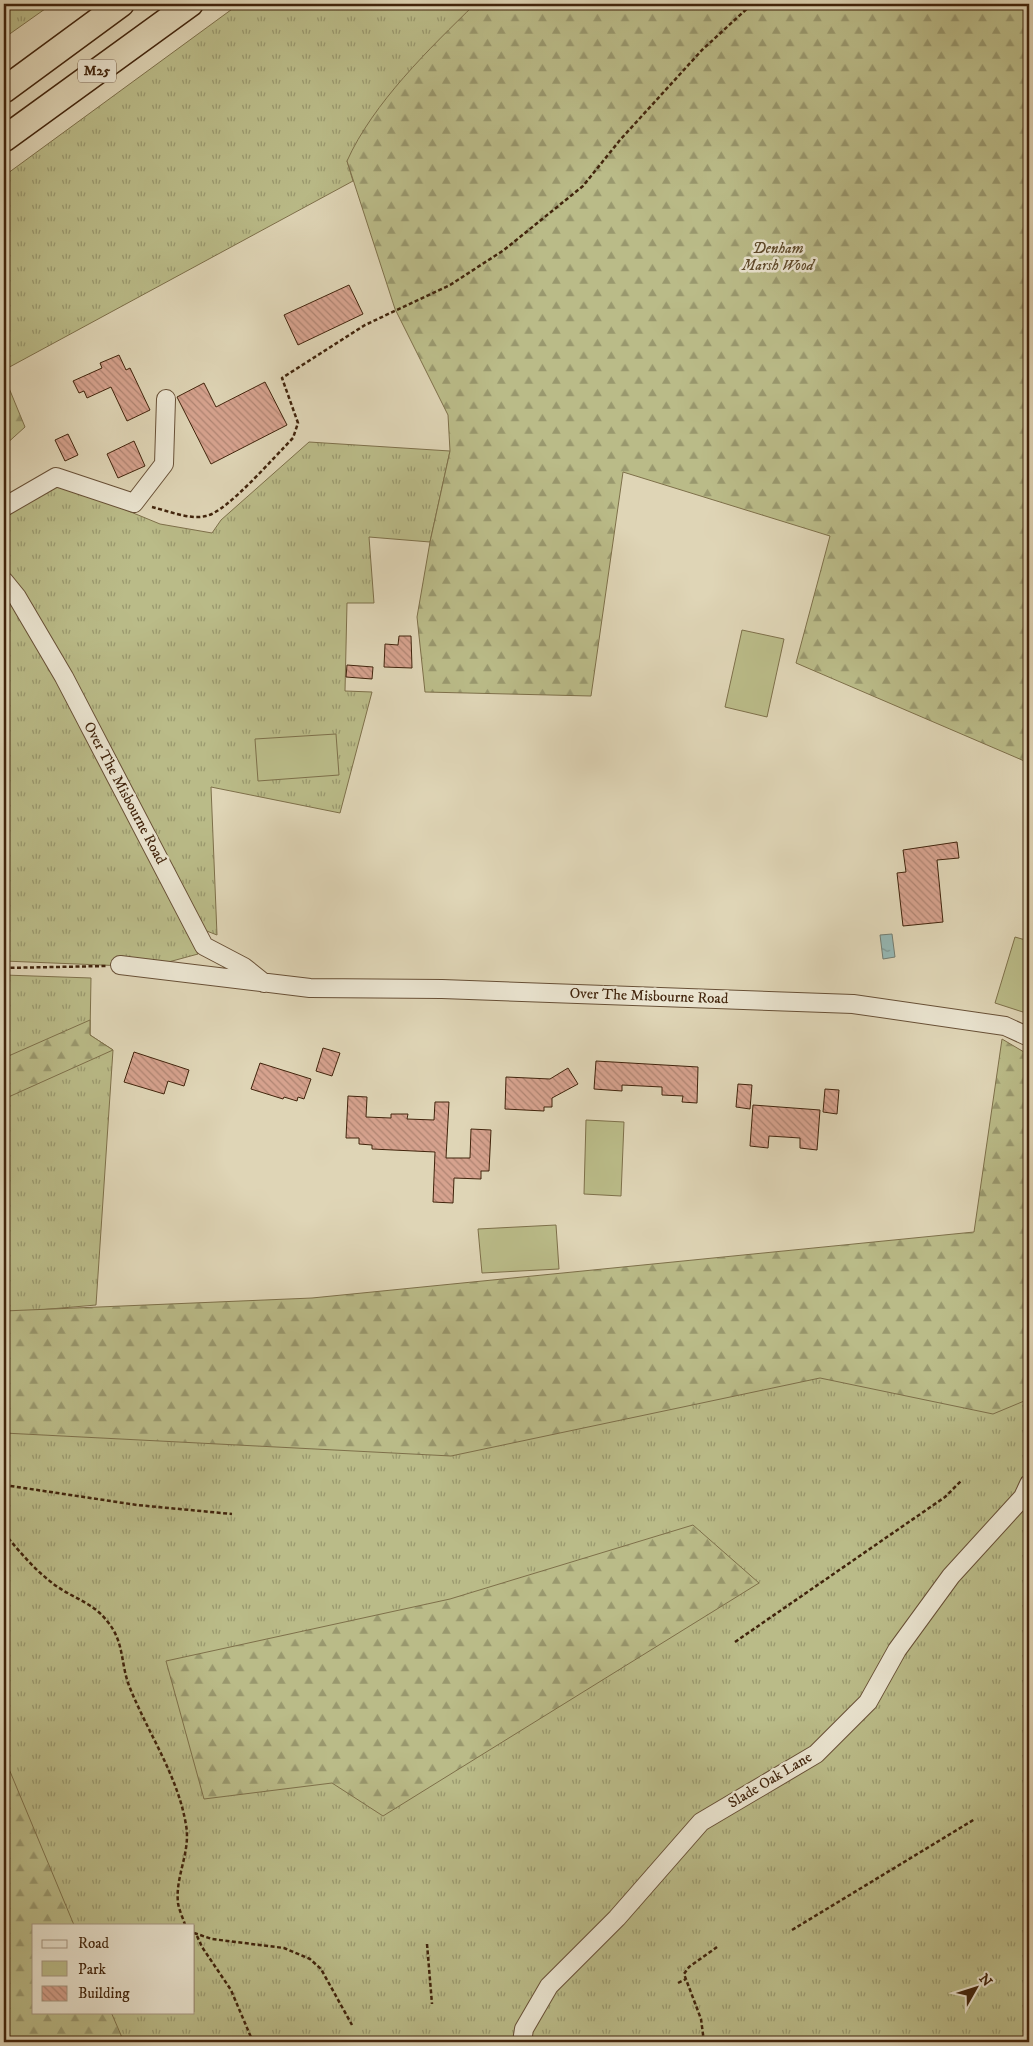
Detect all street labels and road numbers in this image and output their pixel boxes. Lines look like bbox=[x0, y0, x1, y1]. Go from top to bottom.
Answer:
road number: M25 bbox=[78, 59, 116, 82]
street label: Over The Misbourne Road bbox=[79, 718, 171, 868]
street label: Over The Misbourne Road bbox=[569, 984, 729, 1008]
street label: Slade Oak Lane bbox=[725, 1748, 815, 1812]

